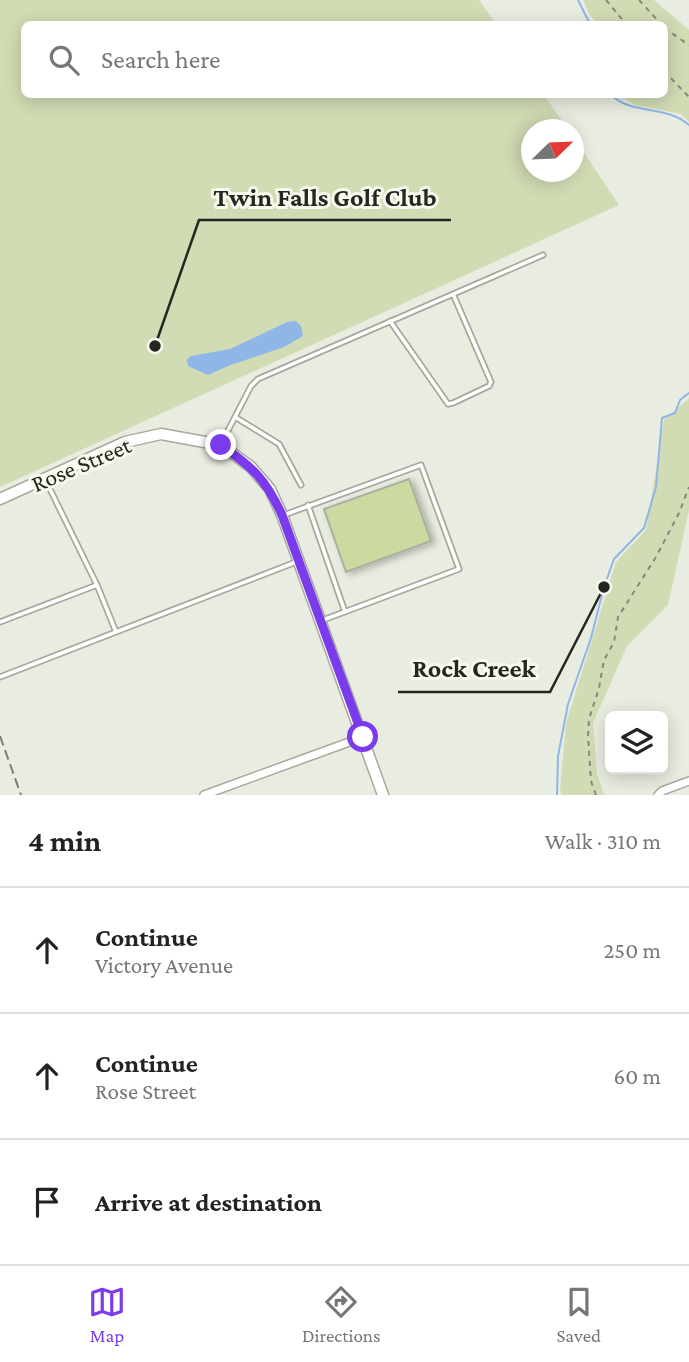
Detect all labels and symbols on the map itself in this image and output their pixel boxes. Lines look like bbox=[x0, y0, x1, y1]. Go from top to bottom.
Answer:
north arrow bbox=[521, 119, 584, 182]
callout: Twin Falls Golf Club bbox=[199, 173, 451, 220]
text: Twin Falls Golf Club bbox=[213, 183, 437, 212]
route end bbox=[205, 429, 236, 460]
street label: Rose Street bbox=[27, 431, 136, 497]
callout: Rock Creek bbox=[398, 645, 550, 692]
text: Rock Creek bbox=[412, 654, 537, 683]
route start bbox=[347, 721, 378, 752]

